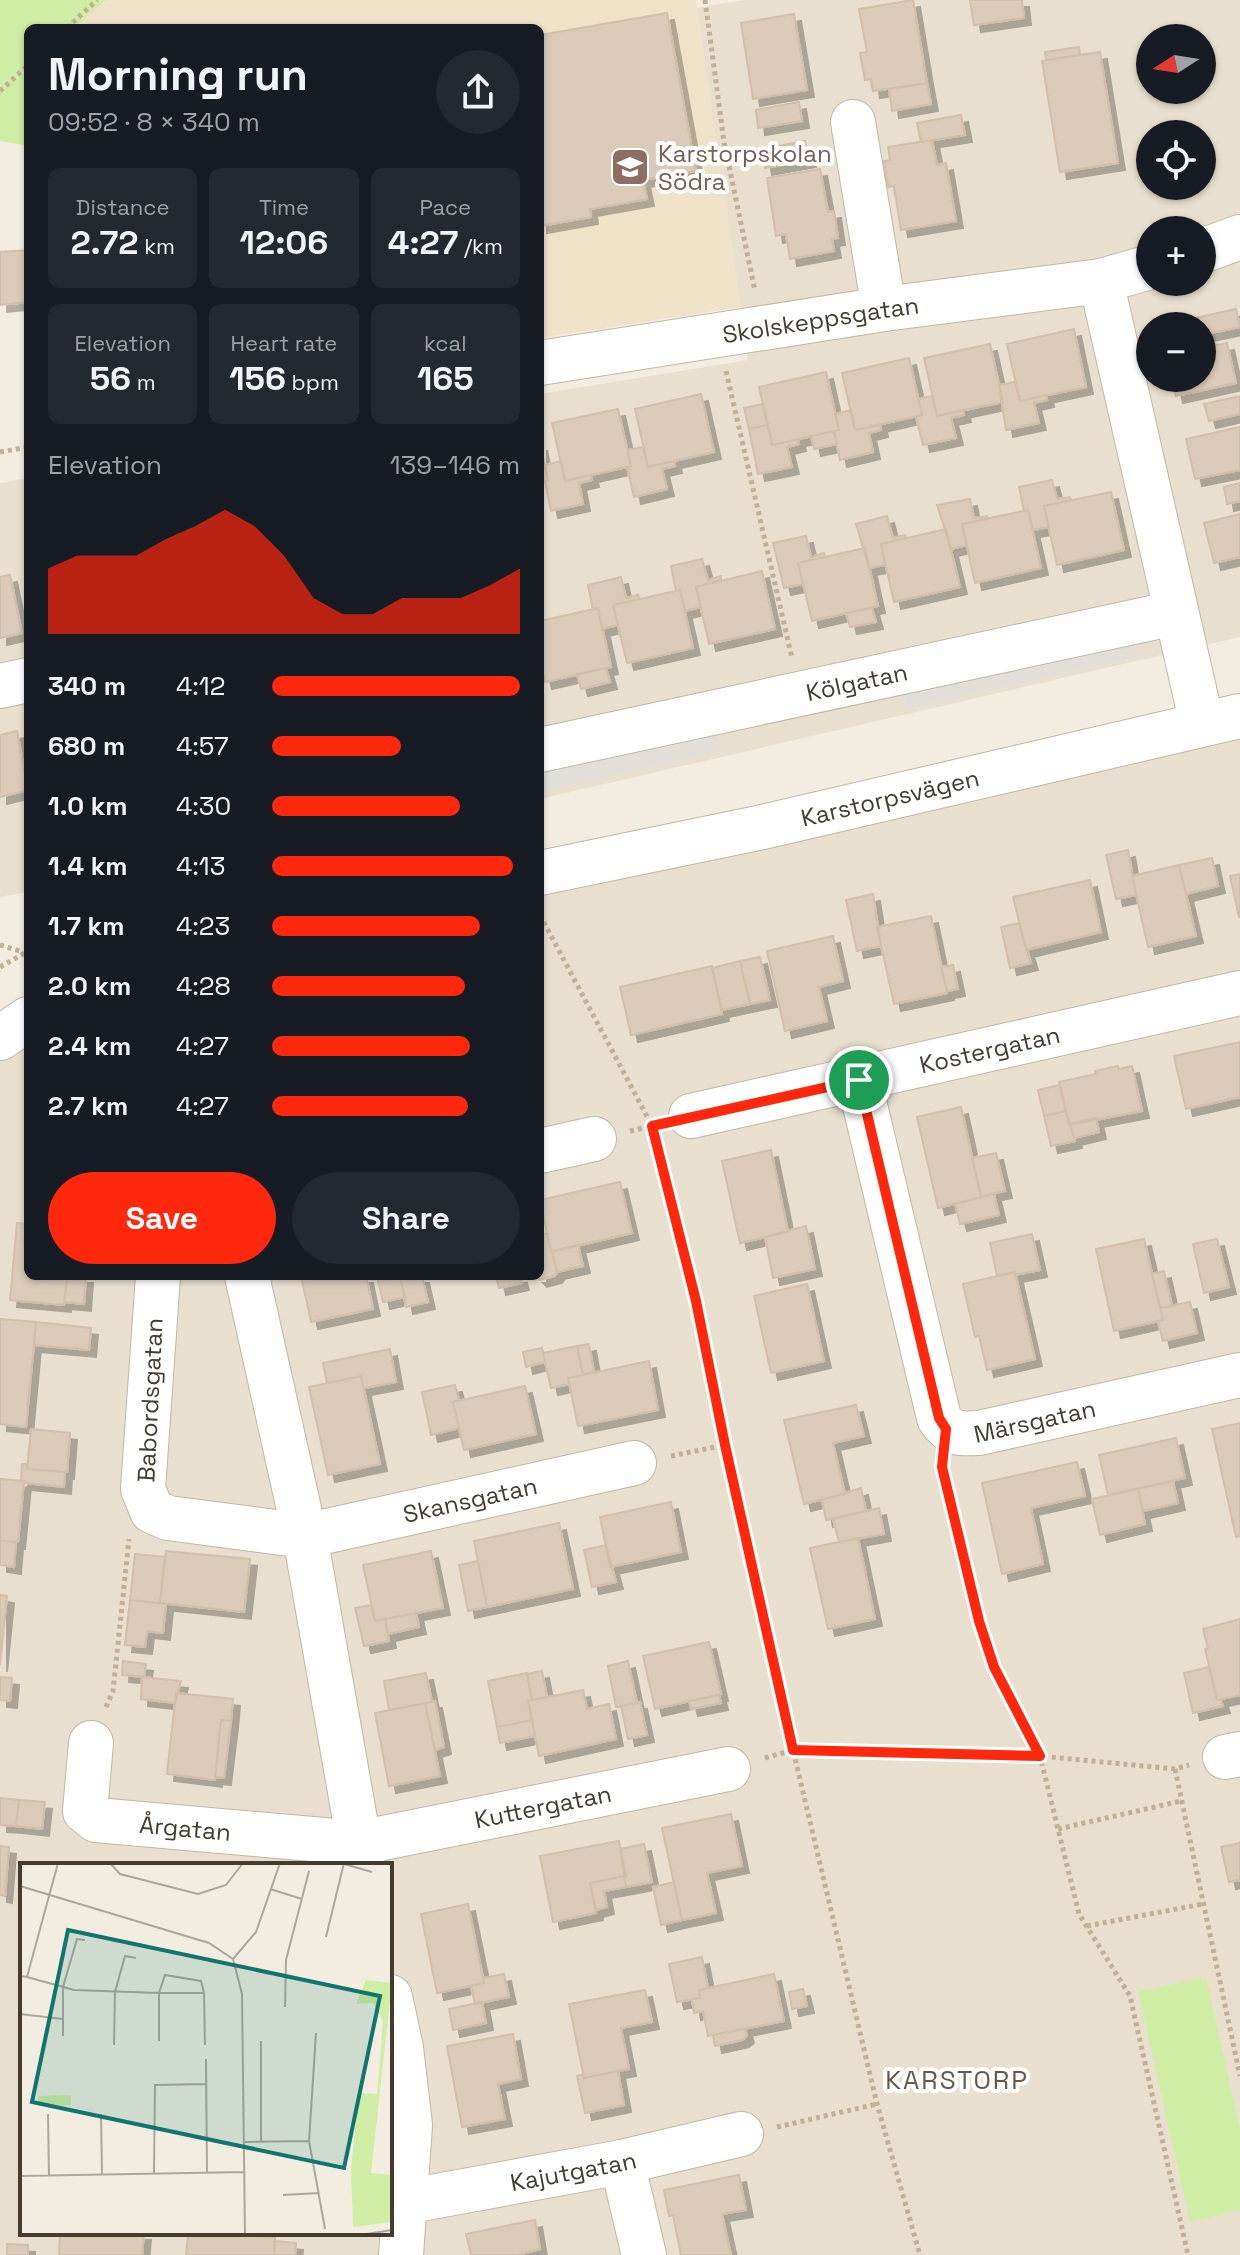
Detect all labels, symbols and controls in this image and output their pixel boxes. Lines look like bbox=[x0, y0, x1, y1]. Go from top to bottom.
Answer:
north arrow bbox=[1136, 24, 1216, 104]
map controls bbox=[1136, 24, 1216, 392]
text: Morning run bbox=[48, 47, 308, 103]
button: share bbox=[436, 50, 520, 134]
text: 09:52 · 8 × 340 m bbox=[48, 105, 260, 139]
button: locate bbox=[1136, 120, 1216, 200]
place label: Karstorpskolan Södra bbox=[658, 138, 832, 197]
school or university icon: Karstorpskolan Södra bbox=[609, 146, 651, 188]
text: Distance bbox=[76, 193, 170, 221]
text: Time bbox=[259, 193, 309, 221]
text: Pace bbox=[420, 193, 471, 221]
button: + bbox=[1136, 216, 1216, 296]
text: 2.72 bbox=[70, 221, 138, 264]
text: 12:06 bbox=[240, 221, 328, 264]
text: 4:27 bbox=[388, 221, 458, 264]
text: km bbox=[138, 232, 175, 260]
text: /km bbox=[458, 232, 503, 260]
street label: Skolskeppsgatan bbox=[720, 289, 921, 350]
button: − bbox=[1136, 312, 1216, 392]
text: Elevation bbox=[74, 329, 171, 357]
text: Heart rate bbox=[231, 329, 337, 357]
text: kcal bbox=[424, 329, 467, 357]
text: 56 bbox=[90, 357, 131, 400]
text: 156 bbox=[229, 357, 286, 400]
text: 165 bbox=[417, 357, 474, 400]
text: m bbox=[131, 368, 156, 396]
text: bpm bbox=[286, 368, 339, 396]
text: Elevation bbox=[48, 448, 162, 482]
text: 139–146 m bbox=[390, 448, 520, 482]
street label: Kölgatan bbox=[803, 656, 910, 708]
text: 340 m bbox=[48, 669, 126, 703]
text: 4:12 bbox=[176, 669, 225, 703]
text: 680 m bbox=[48, 729, 125, 763]
text: 4:57 bbox=[176, 729, 229, 763]
street label: Karstorpsvägen bbox=[798, 762, 982, 833]
text: 1.0 km bbox=[48, 789, 128, 823]
text: 4:30 bbox=[176, 789, 231, 823]
text: 1.4 km bbox=[48, 849, 128, 883]
text: 4:13 bbox=[176, 849, 225, 883]
text: 1.7 km bbox=[48, 909, 125, 943]
text: 4:23 bbox=[176, 909, 230, 943]
text: 2.0 km bbox=[48, 969, 131, 1003]
text: 4:28 bbox=[176, 969, 231, 1003]
street label: Kostergatan bbox=[917, 1018, 1063, 1080]
text: 2.4 km bbox=[48, 1029, 131, 1063]
text: 4:27 bbox=[176, 1029, 229, 1063]
pin bbox=[825, 1046, 893, 1114]
icon: arrive bbox=[837, 1058, 881, 1102]
text: 2.7 km bbox=[48, 1089, 128, 1123]
text: 4:27 bbox=[176, 1089, 229, 1123]
button: Save bbox=[48, 1172, 276, 1264]
button: Share bbox=[292, 1172, 520, 1264]
street label: Babordsgatan bbox=[130, 1317, 170, 1483]
street label: Märsgatan bbox=[971, 1392, 1098, 1449]
street label: Skansgatan bbox=[400, 1469, 540, 1529]
street label: Kuttergatan bbox=[472, 1777, 614, 1835]
street label: Årgatan bbox=[138, 1808, 232, 1847]
inset map bbox=[20, 1863, 392, 2235]
district label: KARSTORP bbox=[885, 2063, 1029, 2097]
street label: Kajutgatan bbox=[508, 2144, 639, 2198]

